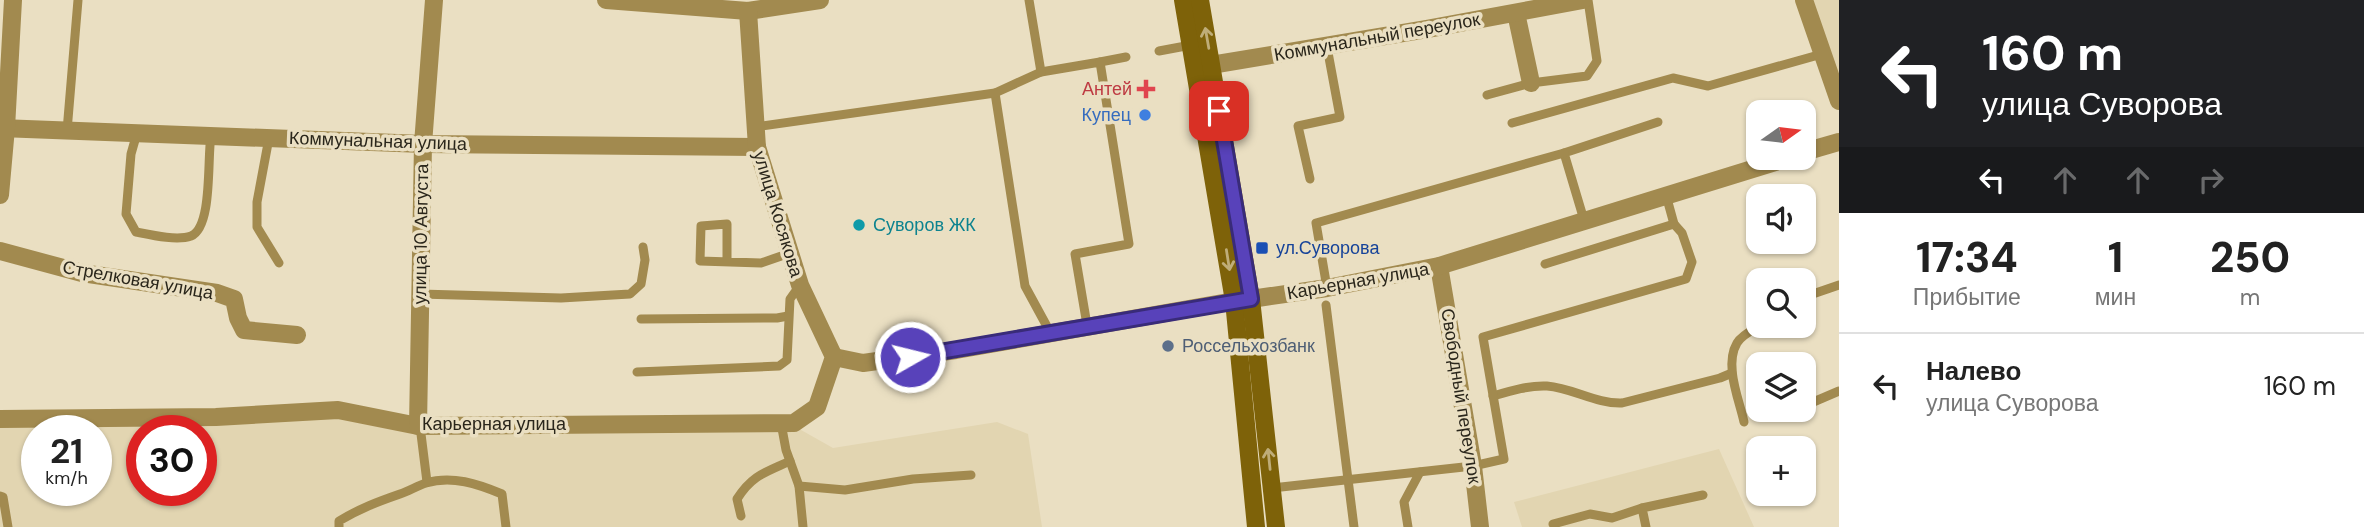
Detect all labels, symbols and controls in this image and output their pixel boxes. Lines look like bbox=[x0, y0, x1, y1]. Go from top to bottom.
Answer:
street label: Коммунальный переулок bbox=[1272, 7, 1482, 67]
text: 160 m bbox=[1982, 21, 2123, 85]
one-way arrow bbox=[1200, 27, 1213, 50]
icon: left bbox=[1867, 28, 1958, 119]
place label: Антей bbox=[1082, 77, 1132, 101]
marker: Антей bbox=[1138, 81, 1154, 97]
pin bbox=[1189, 81, 1249, 141]
text: улица Суворова bbox=[1982, 83, 2222, 125]
icon: arrive bbox=[1200, 92, 1238, 130]
north arrow bbox=[1746, 100, 1816, 170]
map controls bbox=[1746, 100, 1816, 506]
place label: Купец bbox=[1081, 103, 1131, 127]
marker: Купец bbox=[1137, 107, 1153, 123]
street label: Коммунальная улица bbox=[289, 126, 468, 156]
street label: улица Косякова bbox=[747, 148, 809, 281]
icon: left bbox=[1973, 161, 2011, 199]
icon: ahead bbox=[2046, 161, 2084, 199]
icon: ahead bbox=[2119, 161, 2157, 199]
icon: right bbox=[2192, 161, 2230, 199]
street label: улица 10 Августа bbox=[408, 162, 434, 305]
button: sound bbox=[1746, 184, 1816, 254]
place label: Суворов ЖК bbox=[873, 213, 976, 237]
marker: Суворов ЖК bbox=[851, 217, 867, 233]
text: 17:34 bbox=[1916, 230, 2018, 285]
text: 1 bbox=[2108, 230, 2123, 285]
text: 250 bbox=[2210, 230, 2290, 285]
place label: ул.Суворова bbox=[1276, 236, 1380, 260]
marker: ул.Суворова bbox=[1254, 240, 1270, 256]
one-way arrow bbox=[1222, 248, 1235, 271]
street label: Стрелковая улица bbox=[61, 255, 216, 305]
street label: Карьерная улица bbox=[1285, 257, 1432, 305]
button: search bbox=[1746, 268, 1816, 338]
text: Прибытие bbox=[1913, 282, 2021, 312]
text: мин bbox=[2095, 282, 2136, 312]
text: m bbox=[2240, 282, 2260, 312]
street label: Свободный переулок bbox=[1435, 307, 1487, 486]
position arrow bbox=[873, 320, 947, 394]
place label: Россельхозбанк bbox=[1182, 334, 1315, 358]
marker: Россельхозбанк bbox=[1160, 338, 1176, 354]
button: layers bbox=[1746, 352, 1816, 422]
text: Налево bbox=[1926, 354, 2021, 388]
icon: left bbox=[1867, 367, 1905, 405]
text: 160 m bbox=[2264, 369, 2336, 403]
text: улица Суворова bbox=[1926, 388, 2099, 418]
street label: Карьерная улица bbox=[422, 412, 567, 436]
speed limit sign: 30 bbox=[126, 415, 217, 506]
text: 21 bbox=[50, 428, 83, 474]
button: + bbox=[1746, 436, 1816, 506]
one-way arrow bbox=[1262, 448, 1275, 471]
text: km/h bbox=[45, 466, 88, 490]

